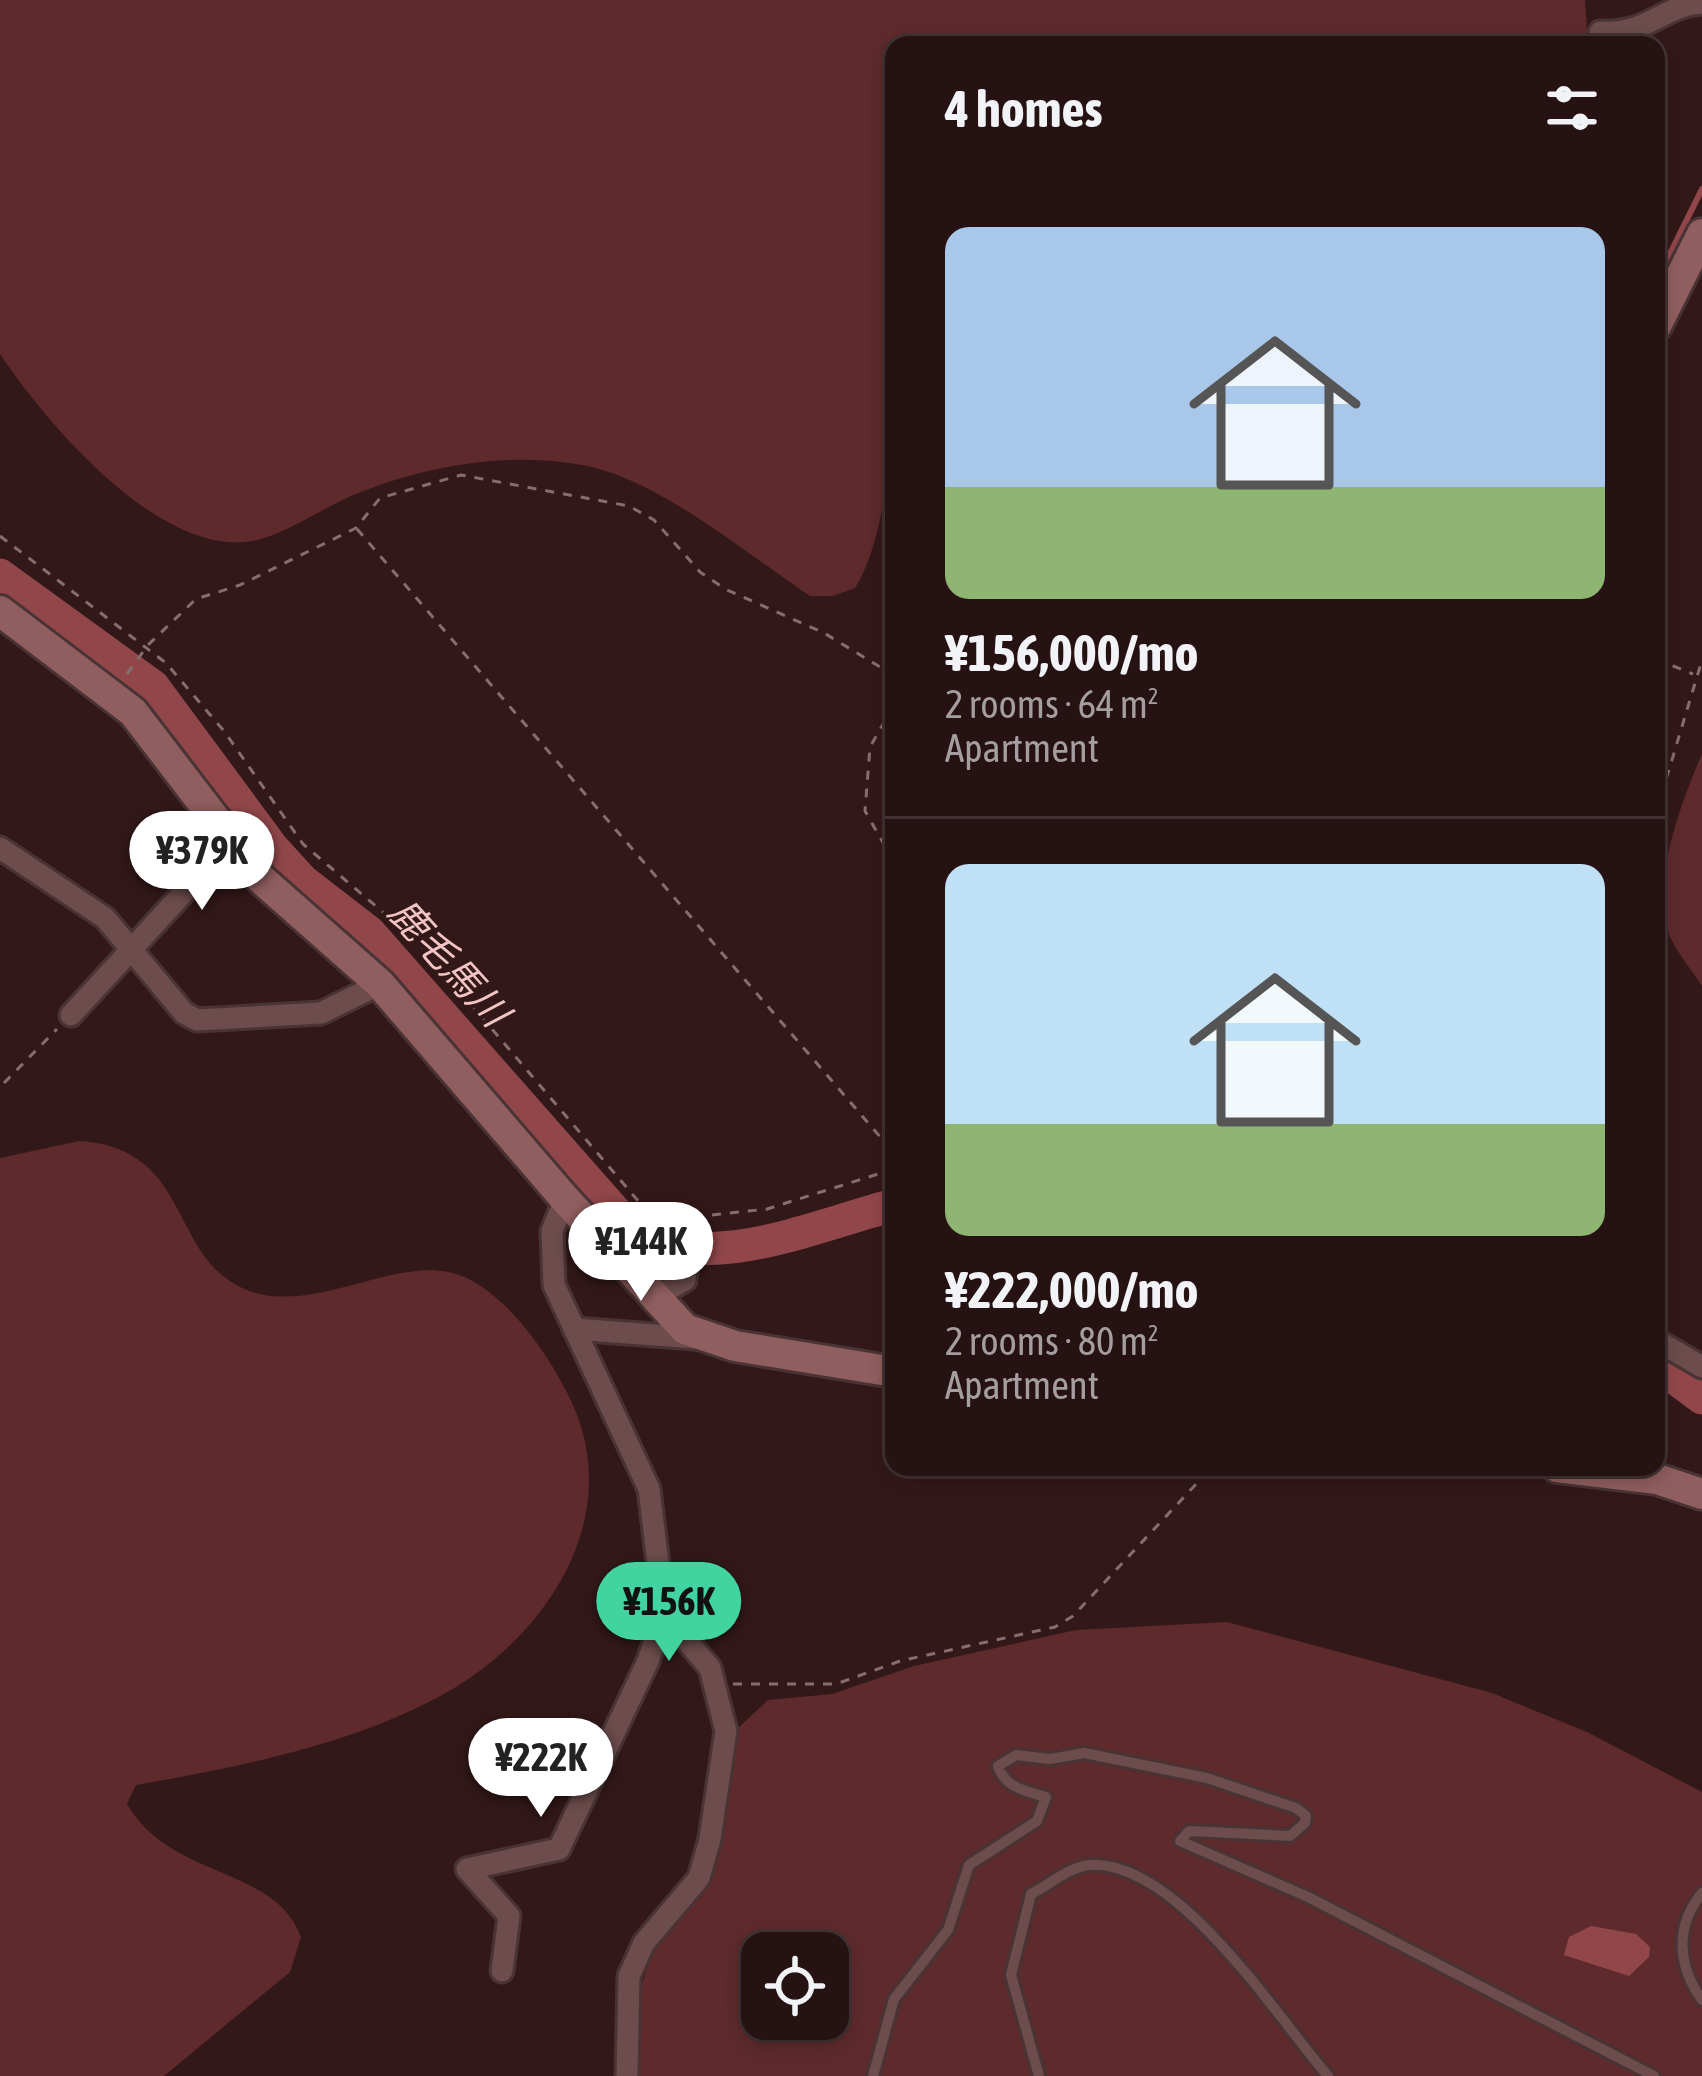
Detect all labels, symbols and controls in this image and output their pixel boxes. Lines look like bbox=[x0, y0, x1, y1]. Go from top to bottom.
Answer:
icon: filters bbox=[1539, 75, 1605, 141]
text: 4 homes bbox=[945, 79, 1103, 138]
icon: home bbox=[1167, 305, 1383, 521]
text: ¥156,000/mo bbox=[945, 623, 1199, 682]
text: 2 rooms · 64 m² bbox=[945, 682, 1159, 726]
text: Apartment bbox=[945, 726, 1099, 770]
pin: ¥379K bbox=[118, 811, 286, 913]
text: ¥379K bbox=[156, 828, 248, 872]
water label: 鹿毛馬川 bbox=[380, 889, 520, 1038]
icon: home bbox=[1167, 942, 1383, 1158]
pin: ¥144K bbox=[557, 1202, 725, 1304]
text: ¥144K bbox=[595, 1219, 687, 1263]
text: ¥222,000/mo bbox=[945, 1260, 1199, 1319]
text: 2 rooms · 80 m² bbox=[945, 1319, 1159, 1363]
text: Apartment bbox=[945, 1363, 1099, 1407]
pin: ¥156K bbox=[585, 1562, 753, 1664]
text: ¥156K bbox=[623, 1579, 715, 1623]
pin: ¥222K bbox=[457, 1718, 625, 1820]
text: ¥222K bbox=[495, 1735, 587, 1779]
map controls bbox=[741, 1932, 849, 2040]
button: locate bbox=[741, 1932, 849, 2040]

